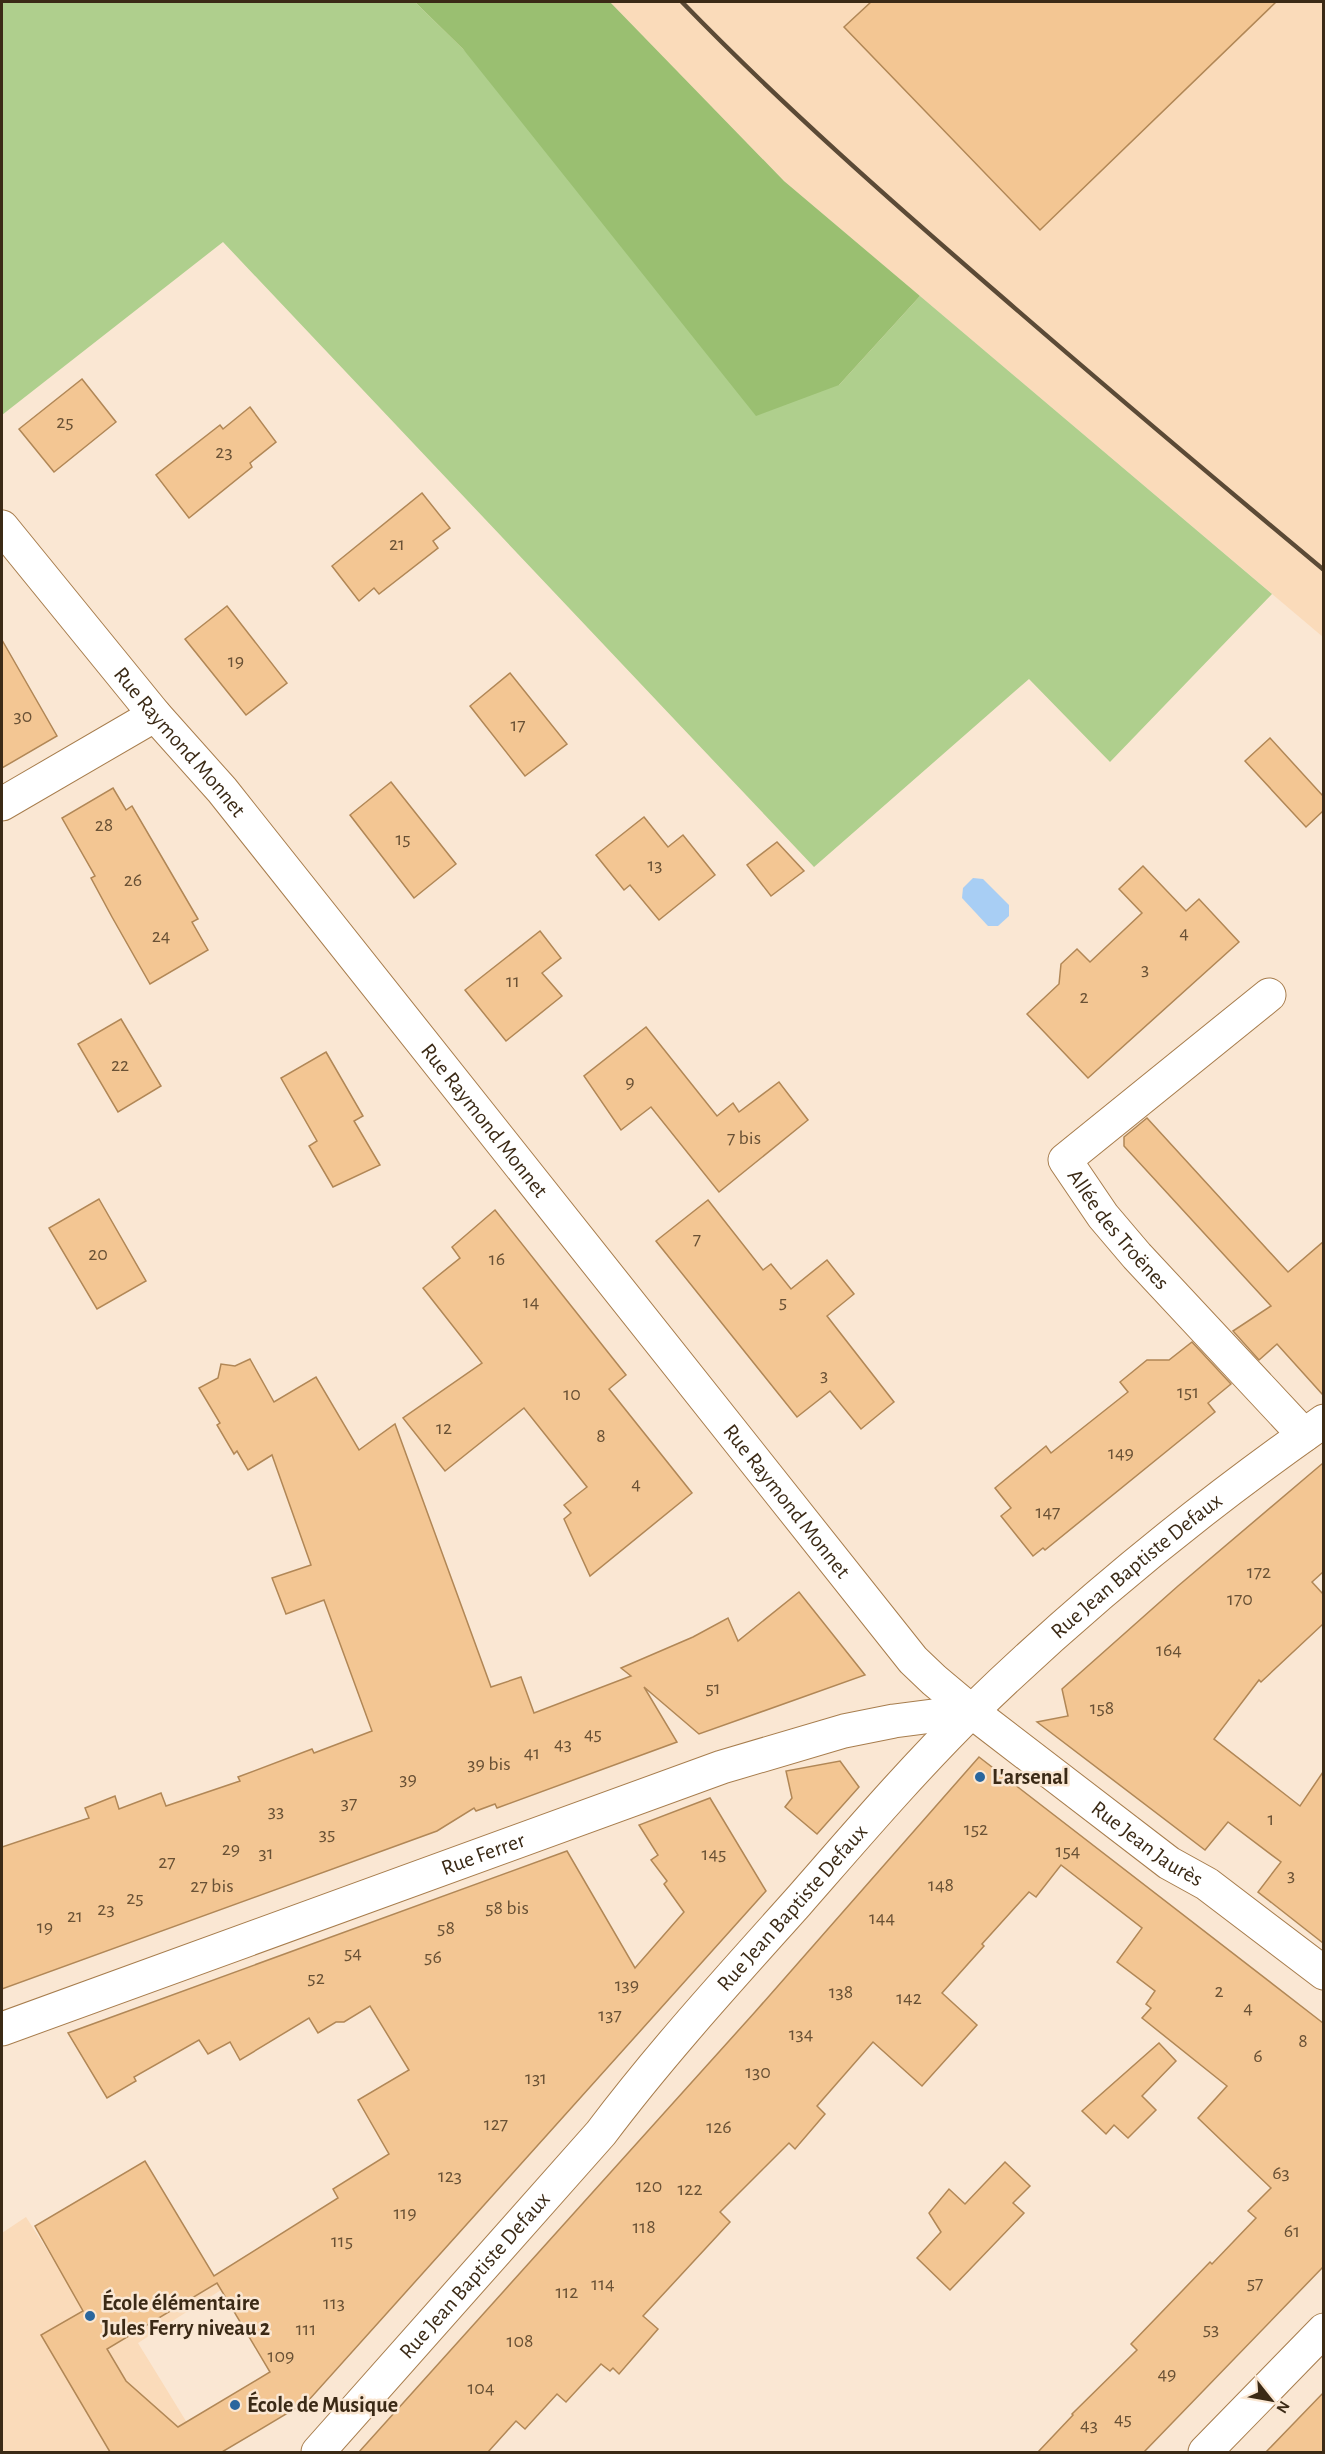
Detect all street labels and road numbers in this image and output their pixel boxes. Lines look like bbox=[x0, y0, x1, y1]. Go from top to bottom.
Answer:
street label: Rue Raymond Monnet bbox=[110, 663, 250, 821]
street label: Rue Raymond Monnet bbox=[417, 1039, 552, 1202]
street label: Allée des Troënes bbox=[1064, 1165, 1173, 1294]
street label: Rue Raymond Monnet bbox=[719, 1420, 854, 1582]
street label: Rue Jean Baptiste Defaux bbox=[1047, 1489, 1226, 1643]
street label: Rue Jean Jaurès bbox=[1087, 1797, 1206, 1890]
street label: Rue Jean Baptiste Defaux bbox=[713, 1820, 872, 1995]
street label: Rue Ferrer bbox=[438, 1829, 528, 1879]
street label: Rue Jean Baptiste Defaux bbox=[395, 2188, 554, 2363]

